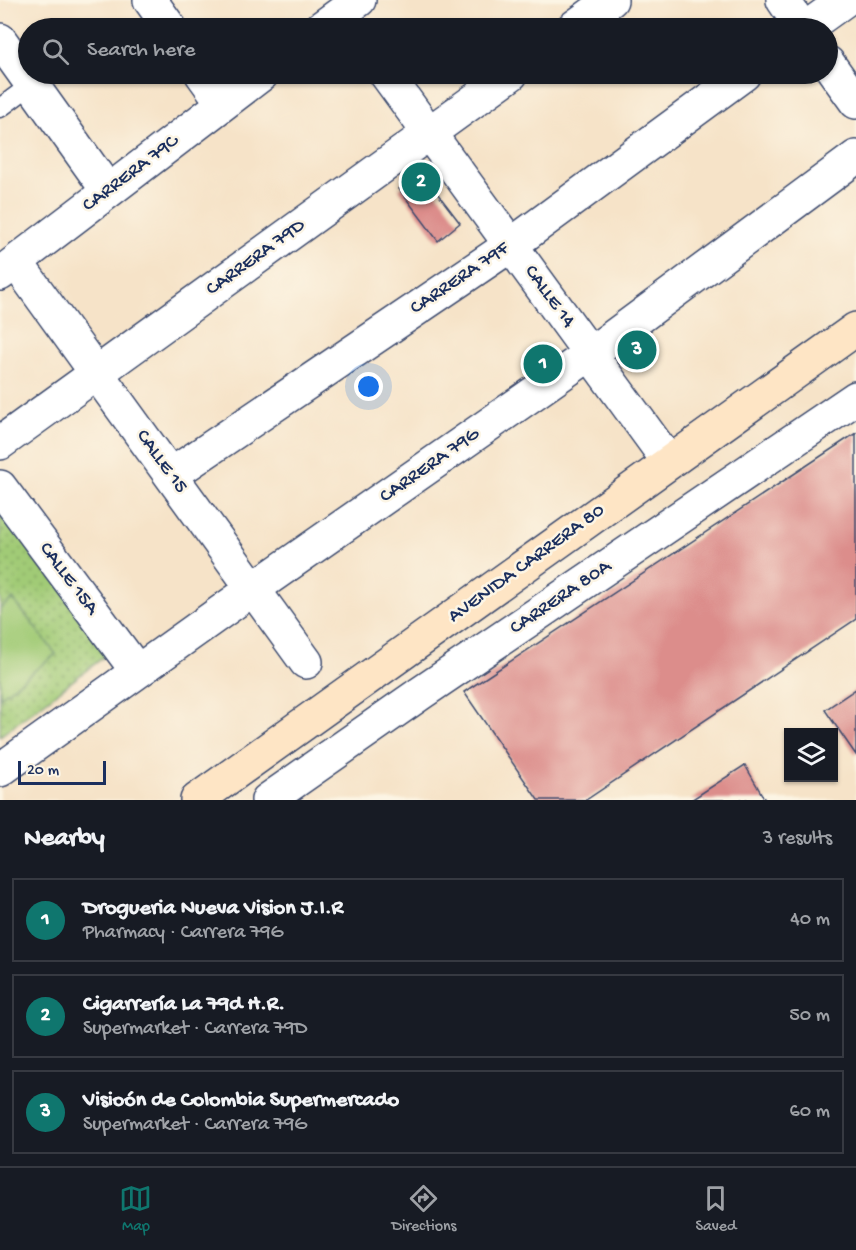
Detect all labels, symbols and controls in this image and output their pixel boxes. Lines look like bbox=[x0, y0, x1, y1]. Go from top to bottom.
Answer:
search box bbox=[18, 18, 838, 84]
icon: search bbox=[39, 35, 72, 68]
text: Search here bbox=[87, 38, 195, 64]
street label: CARRERA 79C bbox=[78, 130, 184, 218]
pin: 2 bbox=[402, 160, 440, 204]
street label: CARRERA 79D bbox=[202, 214, 311, 302]
street label: CARRERA 79F bbox=[406, 237, 515, 320]
street label: CALLE 14 bbox=[519, 261, 580, 333]
pin: 3 bbox=[618, 328, 656, 372]
pin: 1 bbox=[524, 342, 562, 386]
your location bbox=[354, 372, 383, 401]
street label: CARRERA 79G bbox=[376, 422, 485, 509]
street label: CALLE 15 bbox=[130, 426, 192, 498]
street label: AVENIDA CARRERA 80 bbox=[444, 499, 610, 629]
street label: CALLE 15A bbox=[33, 538, 103, 621]
street label: CARRERA 80A bbox=[506, 555, 617, 640]
map controls bbox=[784, 728, 838, 782]
button: layers bbox=[784, 728, 838, 782]
scale bar bbox=[18, 758, 106, 786]
text: 20 m bbox=[27, 762, 59, 781]
text: Nearby bbox=[24, 824, 105, 855]
text: 3 results bbox=[763, 828, 832, 851]
text: Drogueria Nueva Vision J.I.R bbox=[83, 896, 343, 922]
text: 1 bbox=[41, 909, 50, 932]
text: 40 m bbox=[790, 909, 830, 932]
text: Pharmacy · Carrera 79G bbox=[83, 922, 283, 945]
text: Cigarrería La 79d H.R. bbox=[83, 992, 285, 1018]
text: 2 bbox=[41, 1005, 50, 1028]
text: 50 m bbox=[789, 1005, 830, 1028]
text: Supermarket · Carrera 79D bbox=[83, 1018, 307, 1041]
text: Visioón de Colombia Supermercado bbox=[83, 1088, 399, 1114]
text: 3 bbox=[40, 1101, 51, 1124]
text: 60 m bbox=[790, 1101, 830, 1124]
text: Supermarket · Carrera 79G bbox=[83, 1114, 307, 1137]
tab: Map bbox=[119, 1182, 152, 1237]
tab: Directions bbox=[391, 1182, 457, 1237]
tab: Saved bbox=[695, 1182, 736, 1237]

